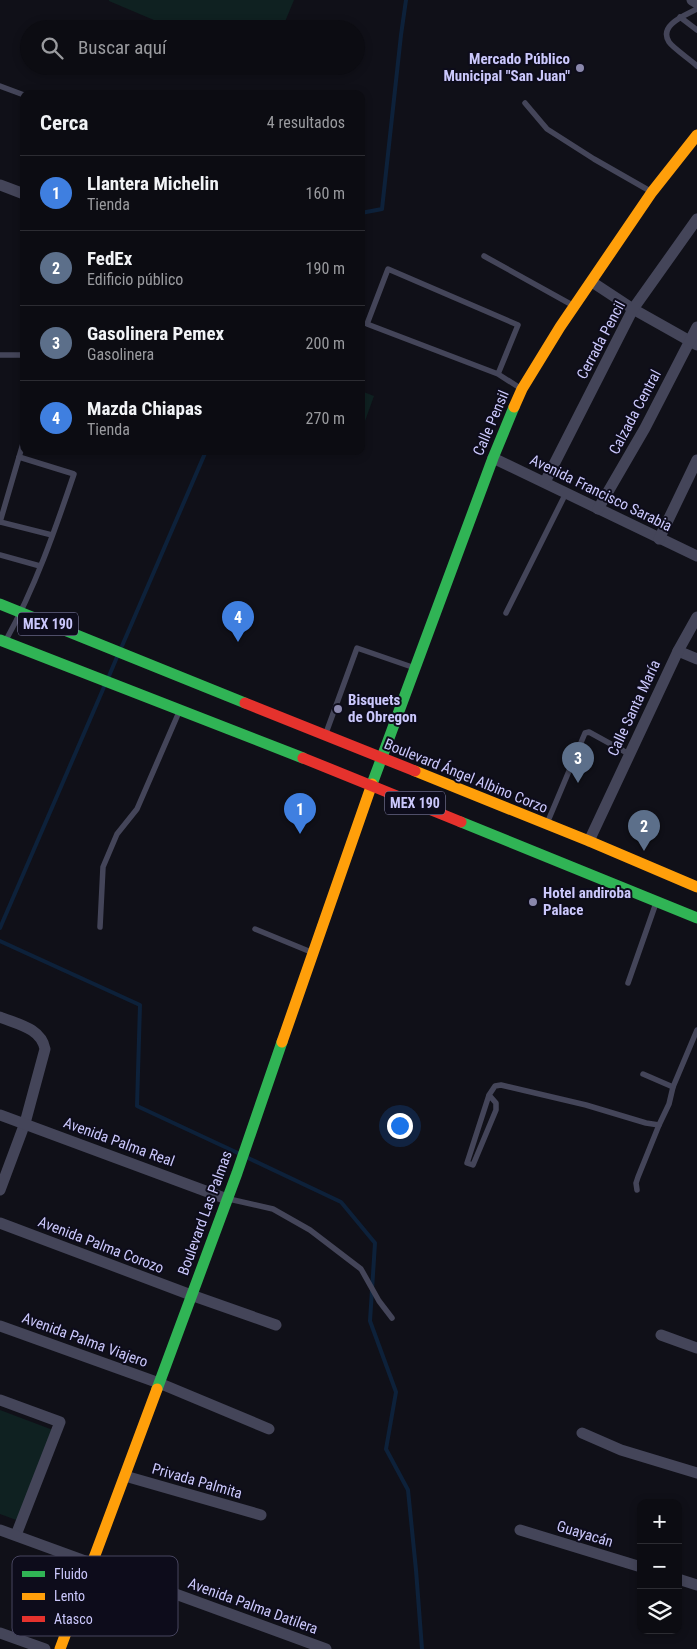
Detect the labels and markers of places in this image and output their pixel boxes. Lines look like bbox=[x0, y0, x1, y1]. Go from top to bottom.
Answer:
place label: Mercado Público Municipal "San Juan" bbox=[443, 50, 570, 85]
marker: Mercado Público Municipal "San Juan" bbox=[574, 62, 586, 74]
pin: 4 bbox=[222, 601, 254, 642]
place label: Bisquets de Obregon bbox=[348, 691, 417, 726]
marker: Bisquets de Obregon bbox=[332, 703, 344, 715]
pin: 3 bbox=[562, 742, 594, 783]
pin: 1 bbox=[284, 793, 316, 834]
pin: 2 bbox=[628, 810, 660, 851]
place label: Hotel andiroba Palace bbox=[543, 884, 631, 919]
marker: Hotel andiroba Palace bbox=[527, 896, 539, 908]

